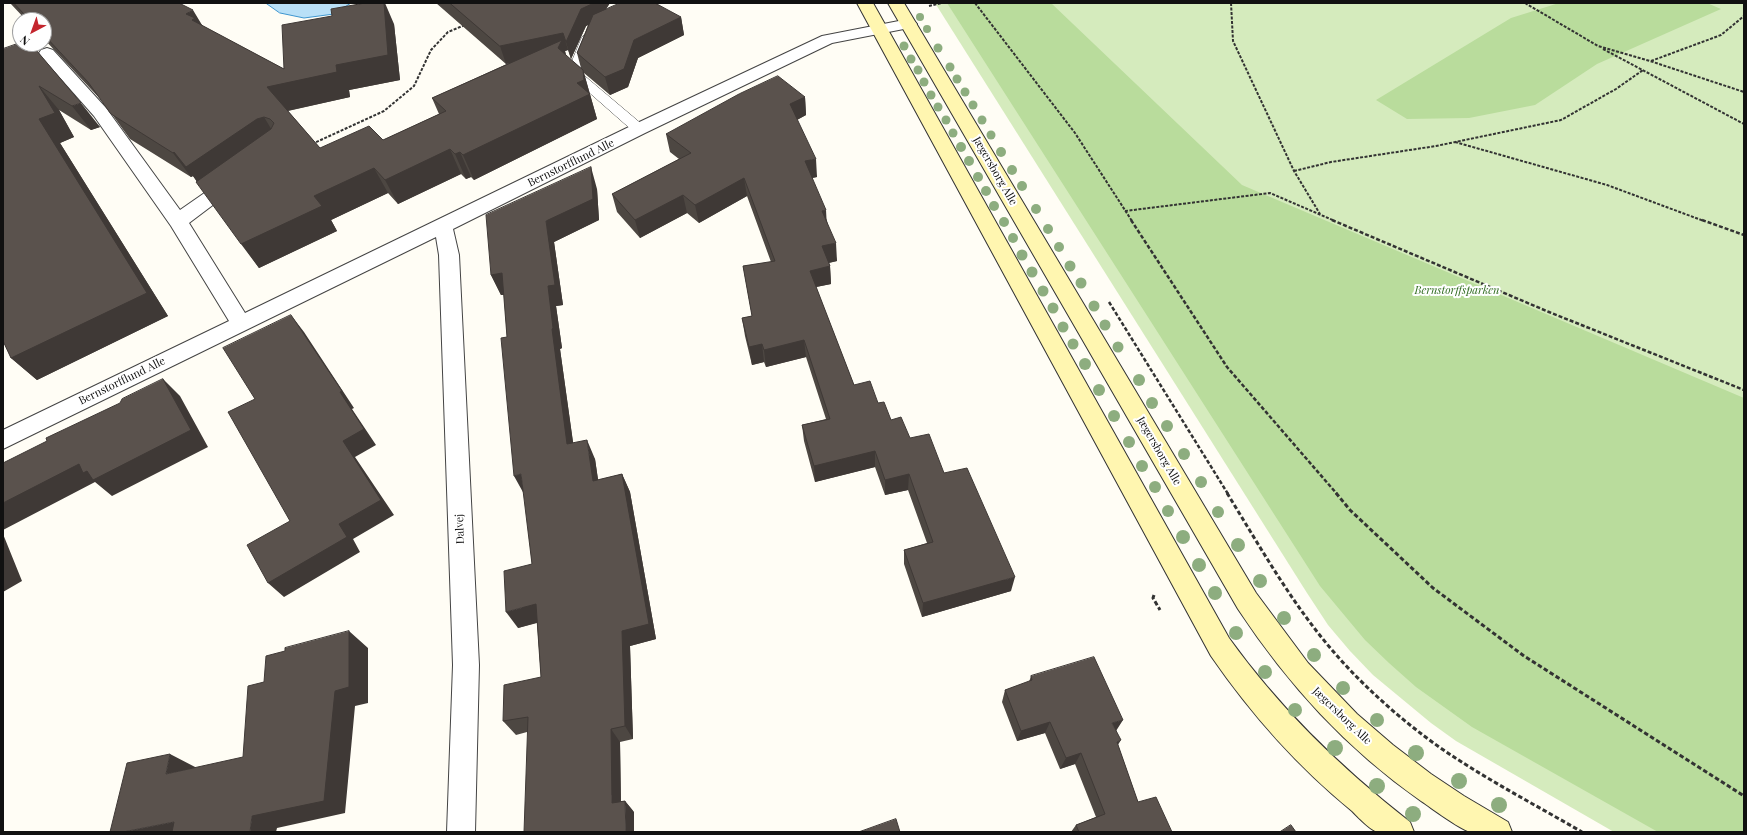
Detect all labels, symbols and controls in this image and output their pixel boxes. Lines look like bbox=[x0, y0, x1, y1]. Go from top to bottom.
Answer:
north arrow bbox=[12, 12, 52, 52]
text: N bbox=[17, 32, 32, 49]
street label: Jægersborg Alle bbox=[970, 134, 1020, 208]
street label: Bernstorfflund Alle bbox=[526, 136, 616, 190]
park label: Bernstorffsparken bbox=[1415, 284, 1499, 298]
street label: Bernstorfflund Alle bbox=[77, 354, 167, 408]
street label: Jægersborg Alle bbox=[1134, 414, 1184, 488]
street label: Dalvej bbox=[453, 514, 467, 544]
street label: Jægersborg Alle bbox=[1310, 685, 1374, 747]

